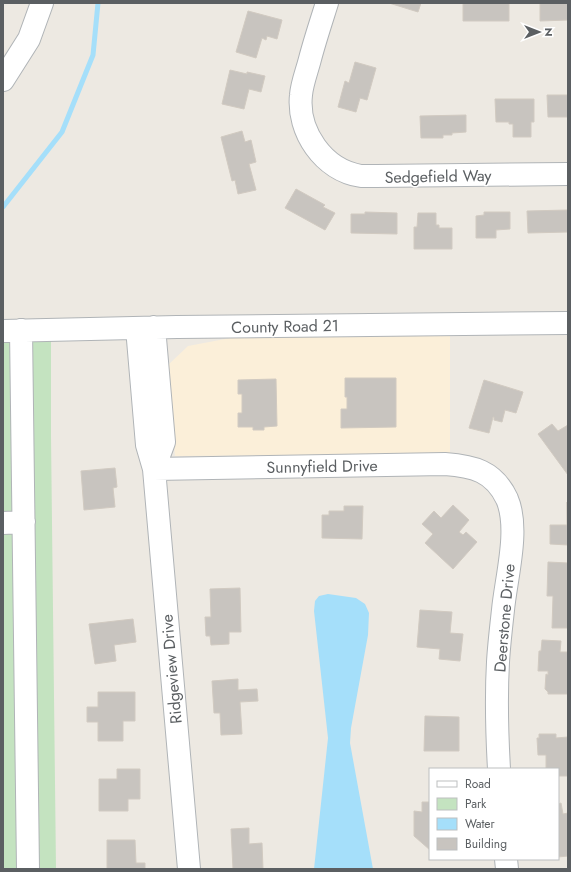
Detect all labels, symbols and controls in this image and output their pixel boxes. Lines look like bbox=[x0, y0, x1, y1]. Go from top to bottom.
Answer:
north arrow bbox=[519, 12, 559, 52]
text: N bbox=[541, 28, 557, 36]
street label: Sedgefield Way bbox=[384, 164, 493, 189]
street label: County Road 21 bbox=[231, 314, 339, 339]
street label: Sunnyfield Drive bbox=[266, 454, 378, 479]
street label: Deerstone Drive bbox=[488, 563, 521, 673]
street label: Ridgeview Drive bbox=[155, 613, 188, 725]
legend bbox=[429, 768, 559, 860]
text: Road bbox=[465, 775, 491, 793]
text: Park bbox=[465, 795, 487, 813]
text: Water bbox=[465, 815, 496, 833]
text: Building bbox=[465, 835, 507, 853]

